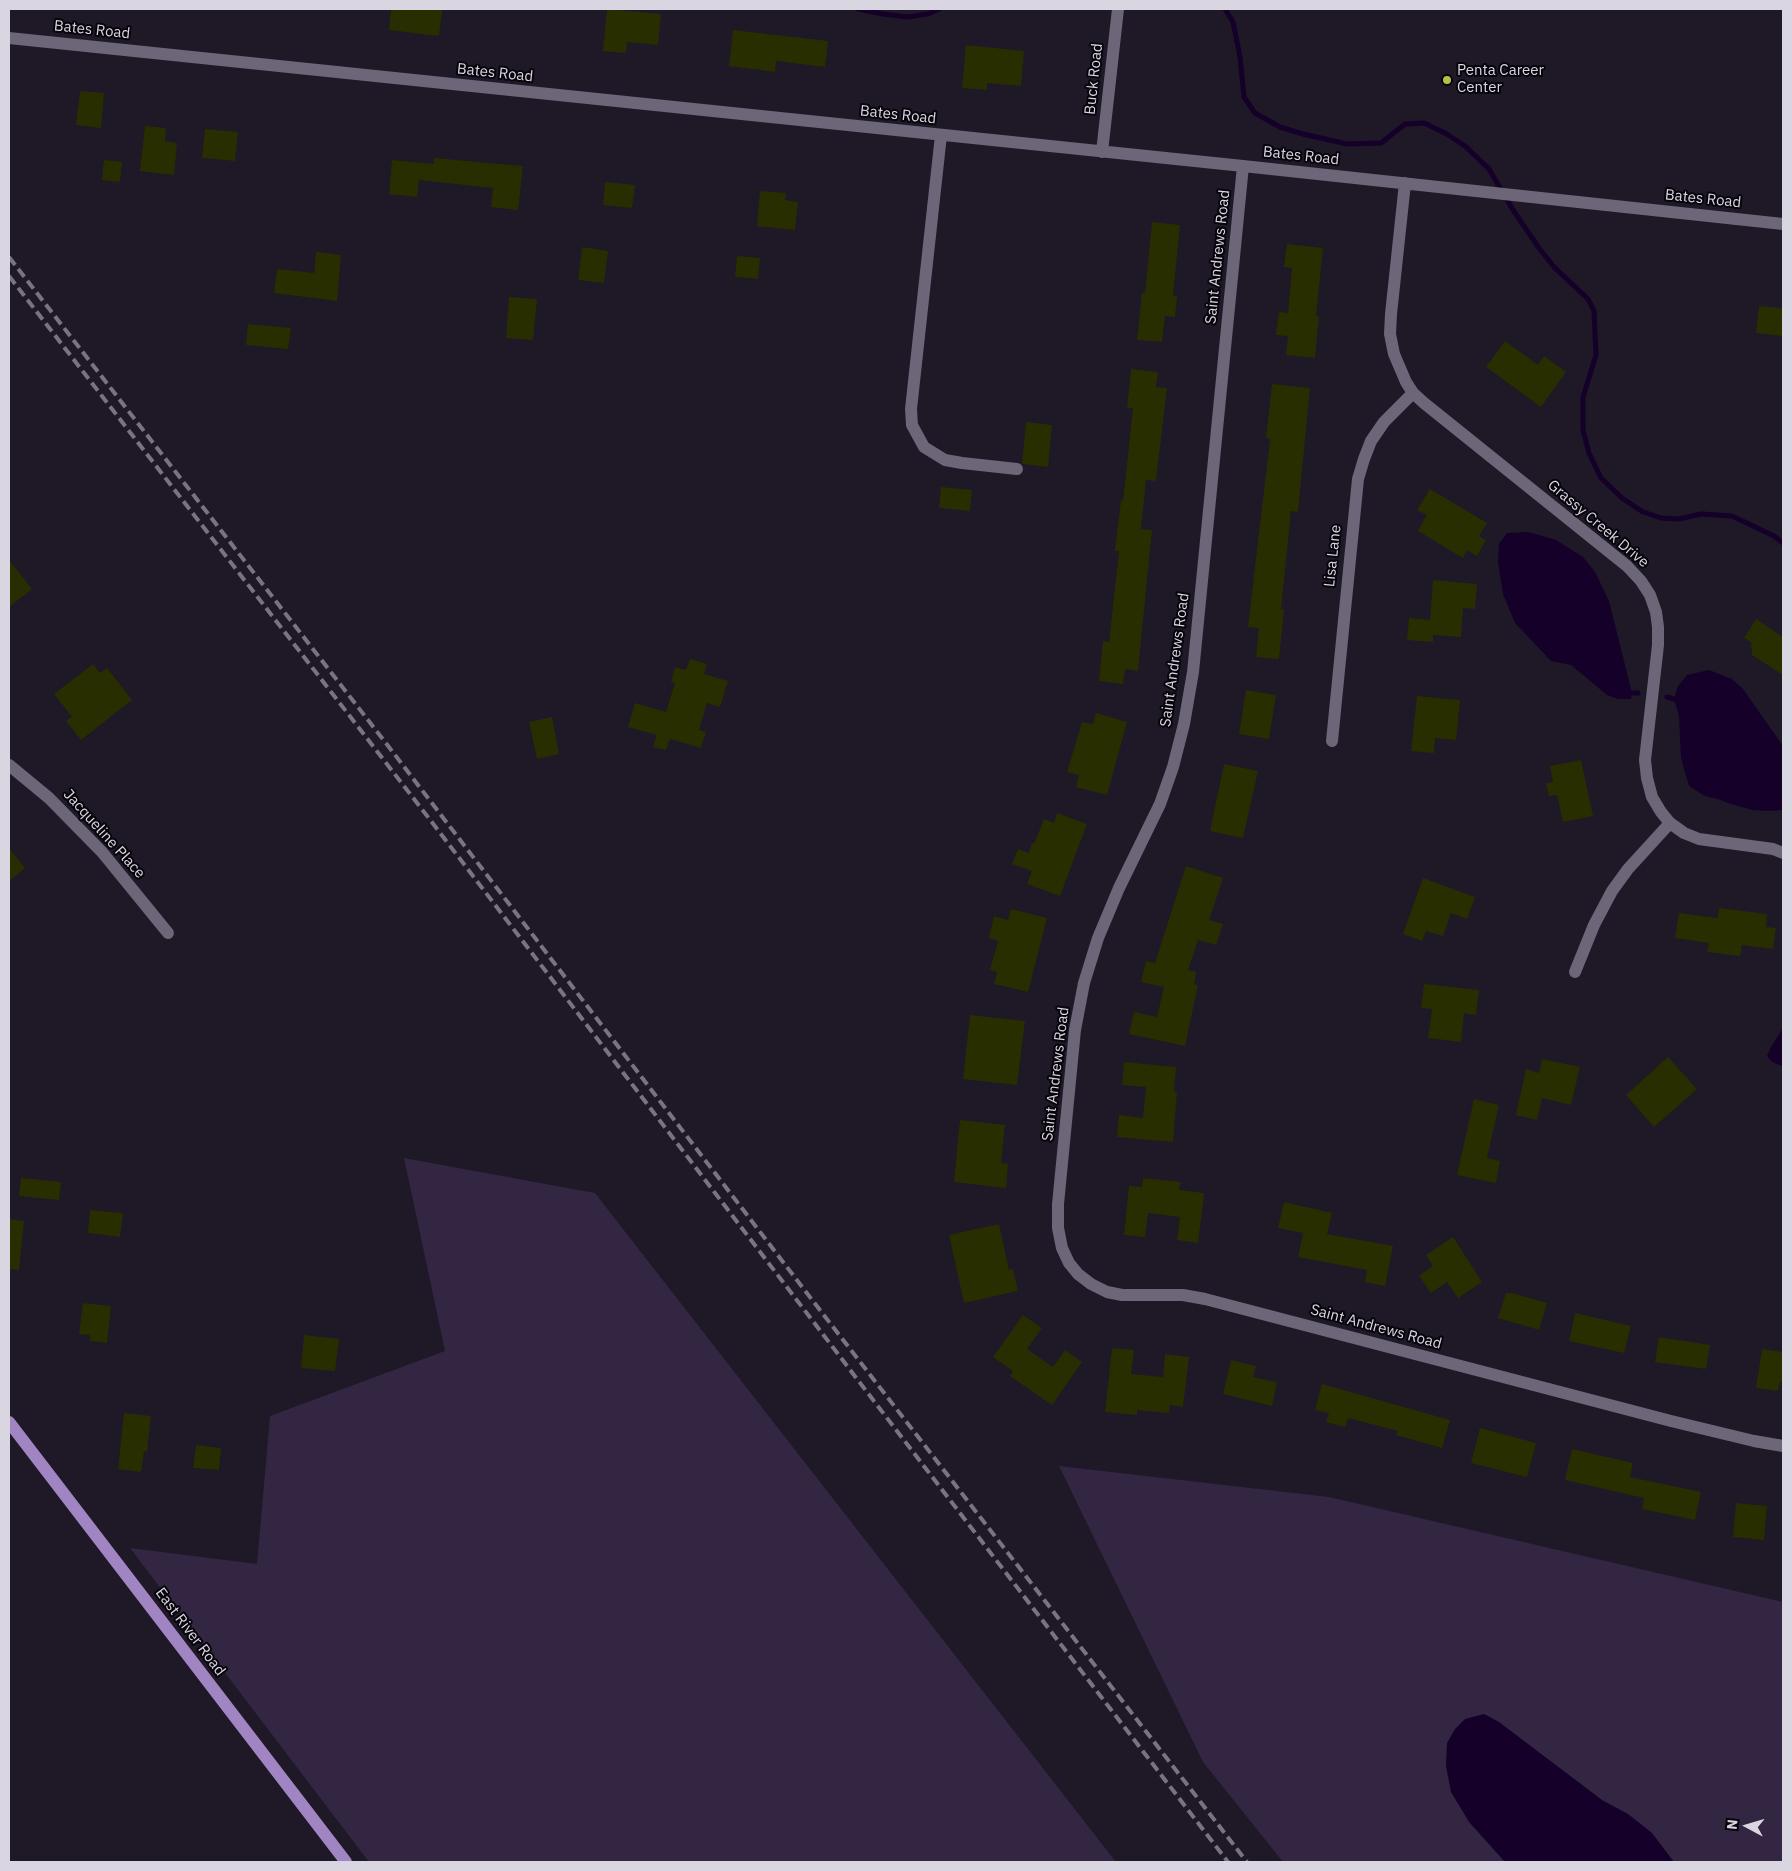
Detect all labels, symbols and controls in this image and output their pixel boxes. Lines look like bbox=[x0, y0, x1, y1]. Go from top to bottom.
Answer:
street label: Bates Road bbox=[53, 17, 131, 43]
street label: Buck Road bbox=[1081, 42, 1107, 116]
street label: Bates Road bbox=[456, 60, 534, 86]
place label: Penta Career Center bbox=[1457, 62, 1544, 97]
marker: Penta Career Center bbox=[1441, 74, 1453, 86]
street label: Bates Road bbox=[859, 102, 937, 128]
street label: Bates Road bbox=[1262, 143, 1340, 169]
street label: Bates Road bbox=[1664, 186, 1742, 212]
street label: Saint Andrews Road bbox=[1202, 189, 1234, 325]
street label: Grassy Creek Drive bbox=[1544, 476, 1652, 572]
street label: Lisa Lane bbox=[1321, 524, 1345, 588]
street label: Saint Andrews Road bbox=[1157, 592, 1193, 728]
street label: Jacqueline Place bbox=[59, 786, 149, 882]
street label: Saint Andrews Road bbox=[1039, 1006, 1073, 1142]
street label: Saint Andrews Road bbox=[1308, 1301, 1444, 1353]
street label: East River Road bbox=[151, 1585, 229, 1679]
north arrow bbox=[1722, 1801, 1772, 1851]
text: N bbox=[1723, 1818, 1742, 1830]

